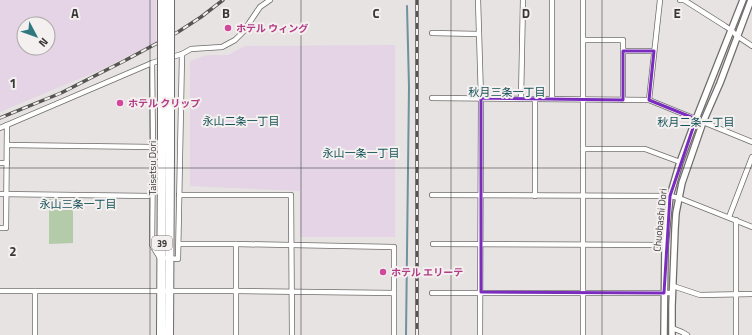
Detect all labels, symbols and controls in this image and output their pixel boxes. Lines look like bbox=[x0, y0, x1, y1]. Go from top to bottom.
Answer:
text: A bbox=[71, 3, 79, 23]
text: B bbox=[222, 3, 230, 23]
text: C bbox=[372, 3, 380, 23]
text: D bbox=[522, 3, 530, 23]
text: E bbox=[673, 3, 681, 23]
north arrow bbox=[16, 16, 56, 56]
place label: ホテル ウィング bbox=[236, 21, 308, 36]
marker: ホテル ウィング bbox=[223, 23, 233, 33]
text: N bbox=[35, 34, 52, 51]
text: 1 bbox=[9, 73, 17, 93]
district label: 秋月三条一丁目 bbox=[469, 84, 546, 100]
place label: ホテル クリップ bbox=[128, 96, 200, 111]
marker: ホテル クリップ bbox=[115, 98, 125, 108]
district label: 永山二条一丁目 bbox=[203, 113, 280, 129]
district label: 秋月二条一丁目 bbox=[658, 114, 735, 130]
street label: Taisetsu Dori bbox=[145, 141, 160, 195]
district label: 永山一条一丁目 bbox=[323, 145, 400, 161]
street label: Chuobashi Dori bbox=[649, 188, 671, 252]
district label: 永山三条一丁目 bbox=[40, 196, 117, 212]
road number: 39 bbox=[152, 236, 172, 250]
text: 2 bbox=[9, 241, 17, 261]
place label: ホテル エリーテ bbox=[391, 265, 463, 280]
marker: ホテル エリーテ bbox=[378, 267, 388, 277]

